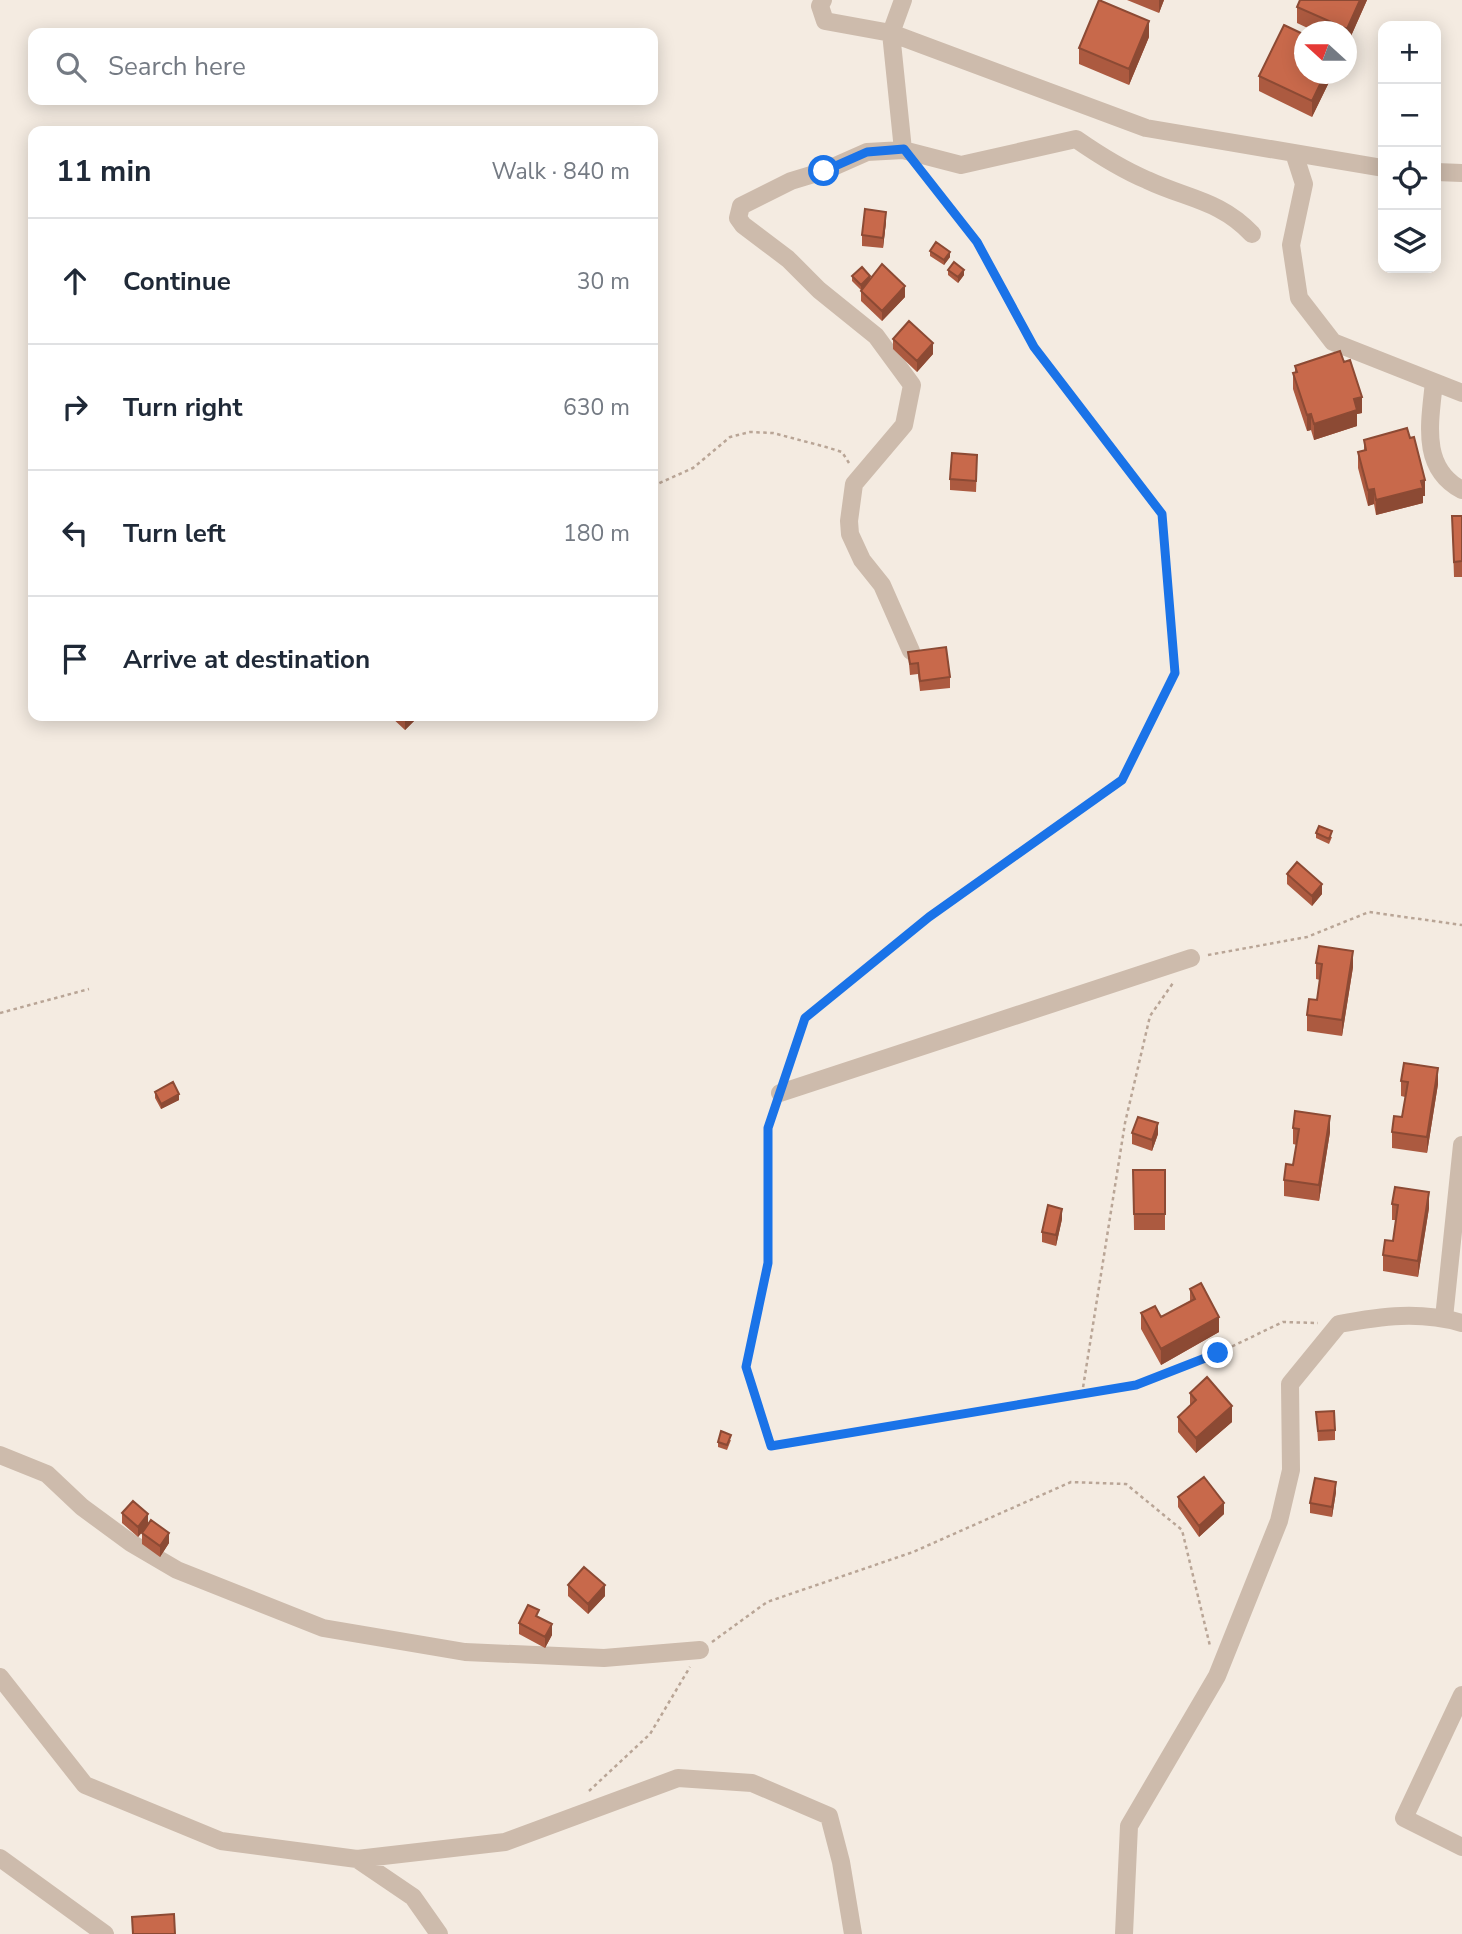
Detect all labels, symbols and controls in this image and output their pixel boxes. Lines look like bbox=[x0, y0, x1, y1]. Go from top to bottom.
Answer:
north arrow bbox=[1294, 21, 1357, 84]
map controls bbox=[1378, 21, 1441, 273]
button: + bbox=[1378, 21, 1441, 84]
search box bbox=[28, 28, 658, 105]
icon: search bbox=[52, 48, 90, 86]
text: Search here bbox=[108, 49, 246, 84]
button: − bbox=[1378, 84, 1441, 147]
button: locate bbox=[1378, 147, 1441, 210]
text: 11 min bbox=[56, 151, 152, 192]
route start bbox=[808, 155, 839, 186]
text: Walk · 840 m bbox=[491, 156, 630, 187]
button: layers bbox=[1378, 210, 1441, 273]
icon: ahead bbox=[56, 262, 94, 300]
text: Continue bbox=[123, 264, 231, 299]
text: 30 m bbox=[577, 266, 630, 297]
icon: right bbox=[56, 388, 94, 426]
text: Turn right bbox=[123, 390, 242, 425]
text: 630 m bbox=[563, 392, 630, 423]
icon: left bbox=[56, 514, 94, 552]
text: Turn left bbox=[123, 516, 226, 551]
text: 180 m bbox=[563, 518, 630, 549]
icon: arrive bbox=[56, 640, 94, 678]
text: Arrive at destination bbox=[123, 642, 370, 677]
route end bbox=[1202, 1337, 1233, 1368]

